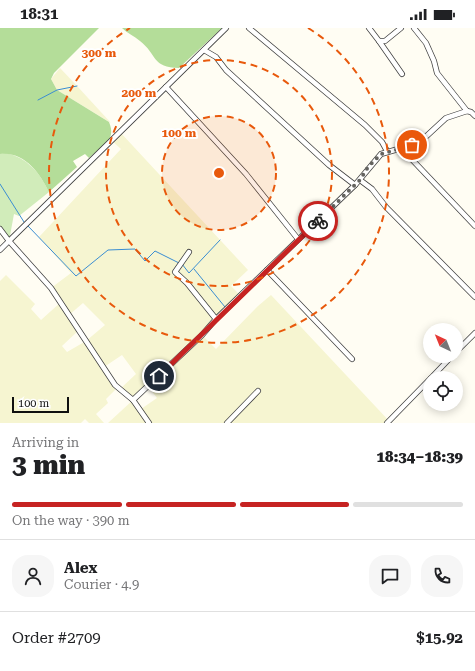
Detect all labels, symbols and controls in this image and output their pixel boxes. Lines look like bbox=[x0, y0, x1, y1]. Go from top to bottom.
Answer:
text: 18:31 bbox=[20, 5, 58, 23]
text: 300 m bbox=[82, 46, 117, 60]
text: 200 m bbox=[122, 86, 157, 100]
text: 100 m bbox=[162, 126, 197, 140]
pin bbox=[395, 128, 429, 162]
icon: bag bbox=[401, 134, 423, 156]
centre of rings bbox=[212, 166, 226, 180]
courier bbox=[298, 201, 338, 241]
icon: bike bbox=[307, 210, 329, 232]
north arrow bbox=[423, 323, 463, 363]
map controls bbox=[423, 323, 463, 411]
pin bbox=[142, 359, 176, 393]
icon: home bbox=[148, 365, 170, 387]
button: locate bbox=[423, 371, 463, 411]
scale bar bbox=[12, 395, 69, 414]
text: 100 m bbox=[18, 397, 49, 410]
text: Arriving in bbox=[12, 435, 79, 450]
text: 18:34–18:39 bbox=[377, 448, 463, 466]
text: 3 min bbox=[12, 450, 85, 480]
text: On the way · 390 m bbox=[12, 513, 129, 528]
button: person bbox=[12, 555, 54, 597]
button: chat bbox=[369, 555, 411, 597]
button: phone bbox=[421, 555, 463, 597]
text: Alex bbox=[64, 559, 97, 577]
text: Courier · 4.9 bbox=[64, 577, 139, 592]
text: Order #2709 bbox=[12, 629, 101, 647]
text: $15.92 bbox=[416, 629, 463, 647]

